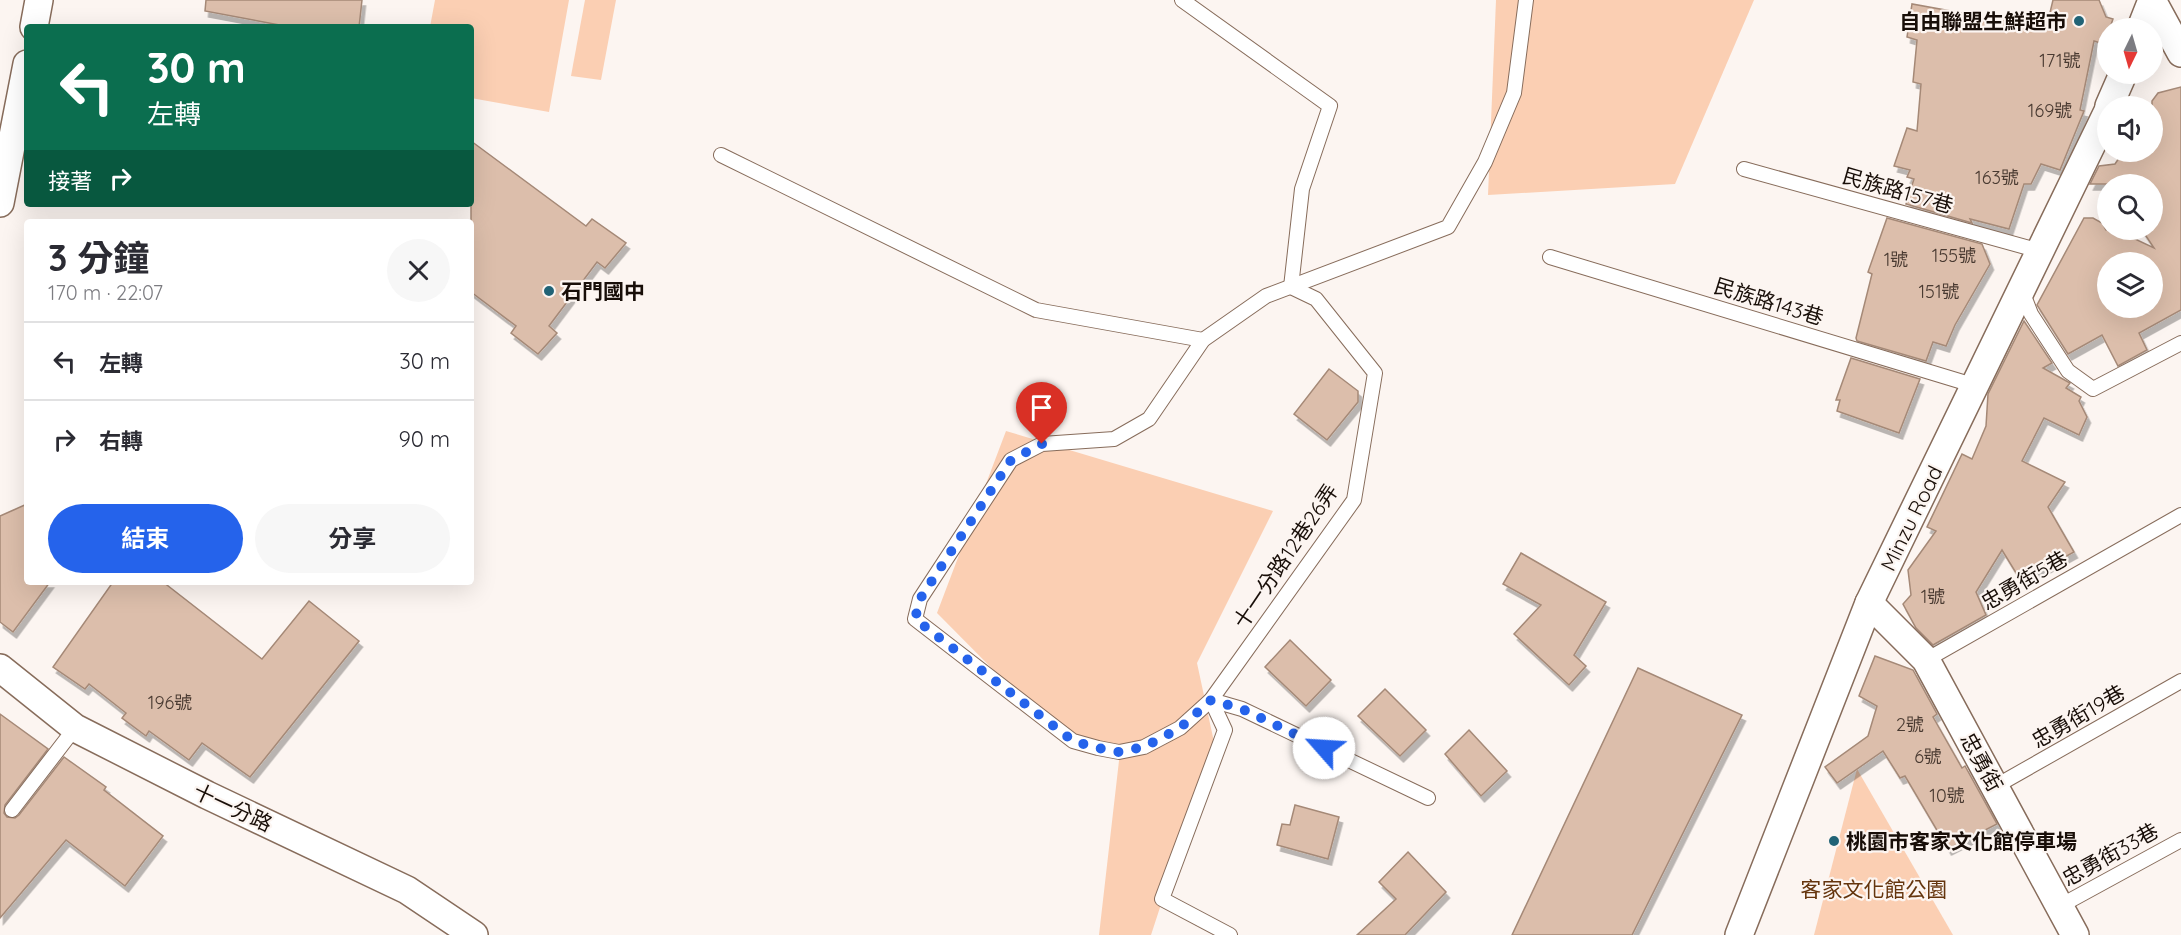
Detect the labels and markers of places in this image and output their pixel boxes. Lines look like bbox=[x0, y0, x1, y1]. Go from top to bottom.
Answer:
place label: 自由聯盟生鮮超市 bbox=[1899, 8, 2067, 34]
marker: 自由聯盟生鮮超市 bbox=[2072, 14, 2086, 28]
place label: 石門國中 bbox=[561, 278, 645, 304]
marker: 石門國中 bbox=[542, 284, 556, 298]
pin bbox=[1016, 382, 1067, 444]
place label: 桃園市客家文化館停車場 bbox=[1846, 828, 2077, 854]
marker: 桃園市客家文化館停車場 bbox=[1827, 834, 1841, 848]

